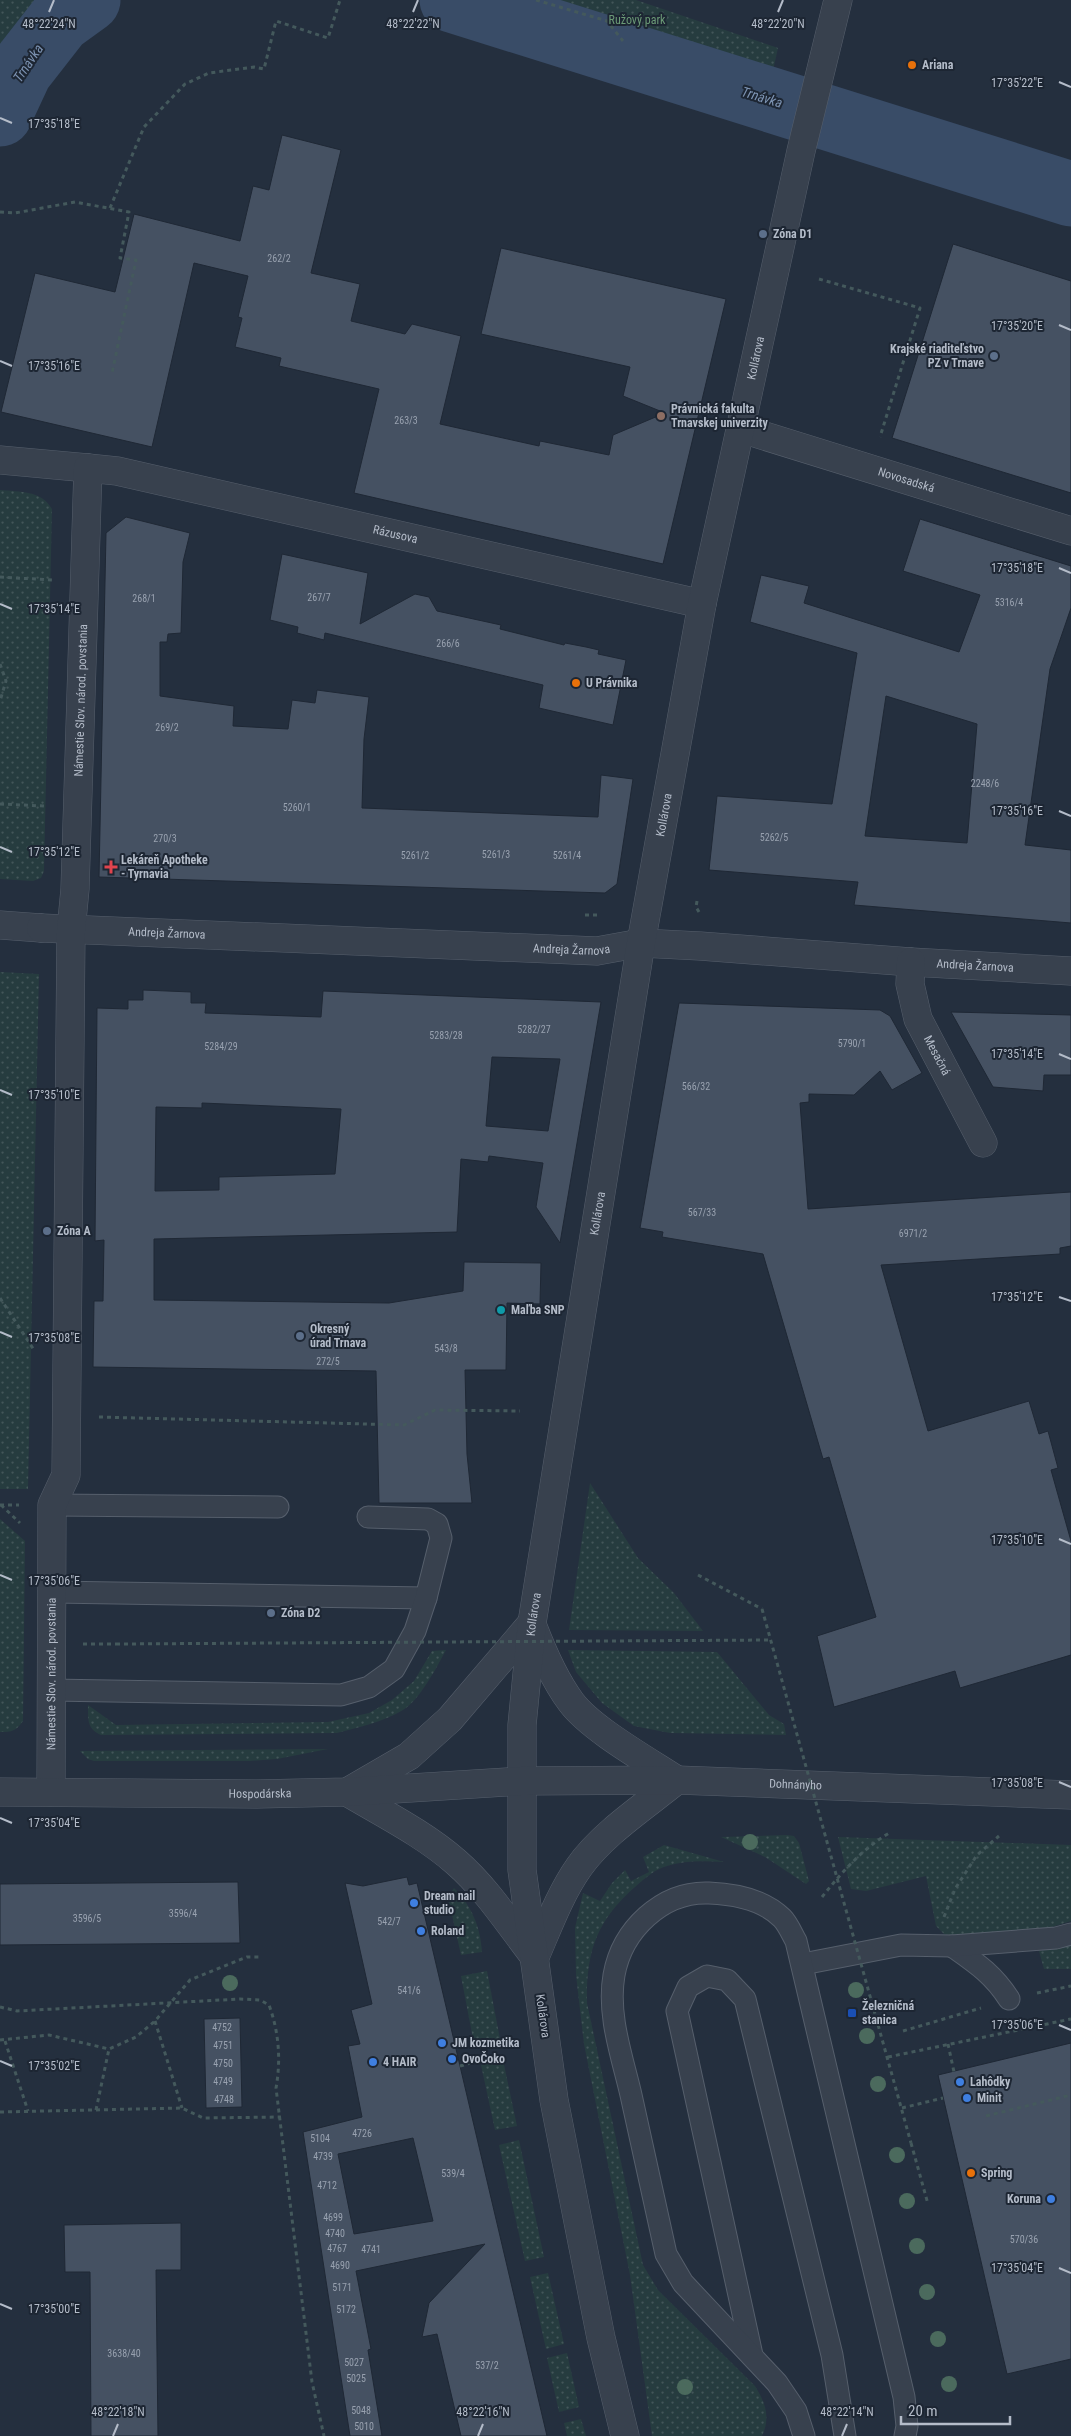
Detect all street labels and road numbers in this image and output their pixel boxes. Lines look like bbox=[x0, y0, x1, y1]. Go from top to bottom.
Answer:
street label: Kollárova bbox=[744, 335, 767, 381]
street label: Novosadská bbox=[876, 465, 936, 495]
street label: Rázusova bbox=[372, 522, 419, 546]
street label: Námestie Slov. národ. povstania bbox=[71, 624, 90, 777]
street label: Kollárova bbox=[653, 792, 675, 838]
street label: Andreja Žarnova bbox=[128, 925, 206, 942]
street label: Andreja Žarnova bbox=[533, 941, 611, 958]
street label: Andreja Žarnova bbox=[936, 956, 1014, 975]
street label: Mesačná bbox=[921, 1033, 953, 1078]
street label: Kollárova bbox=[587, 1190, 608, 1236]
street label: Kollárova bbox=[524, 1591, 544, 1637]
street label: Námestie Slov. národ. povstania bbox=[44, 1597, 59, 1750]
street label: Dohnányho bbox=[769, 1777, 822, 1793]
street label: Hospodárska bbox=[228, 1786, 292, 1801]
street label: Kollárova bbox=[533, 1993, 553, 2039]

